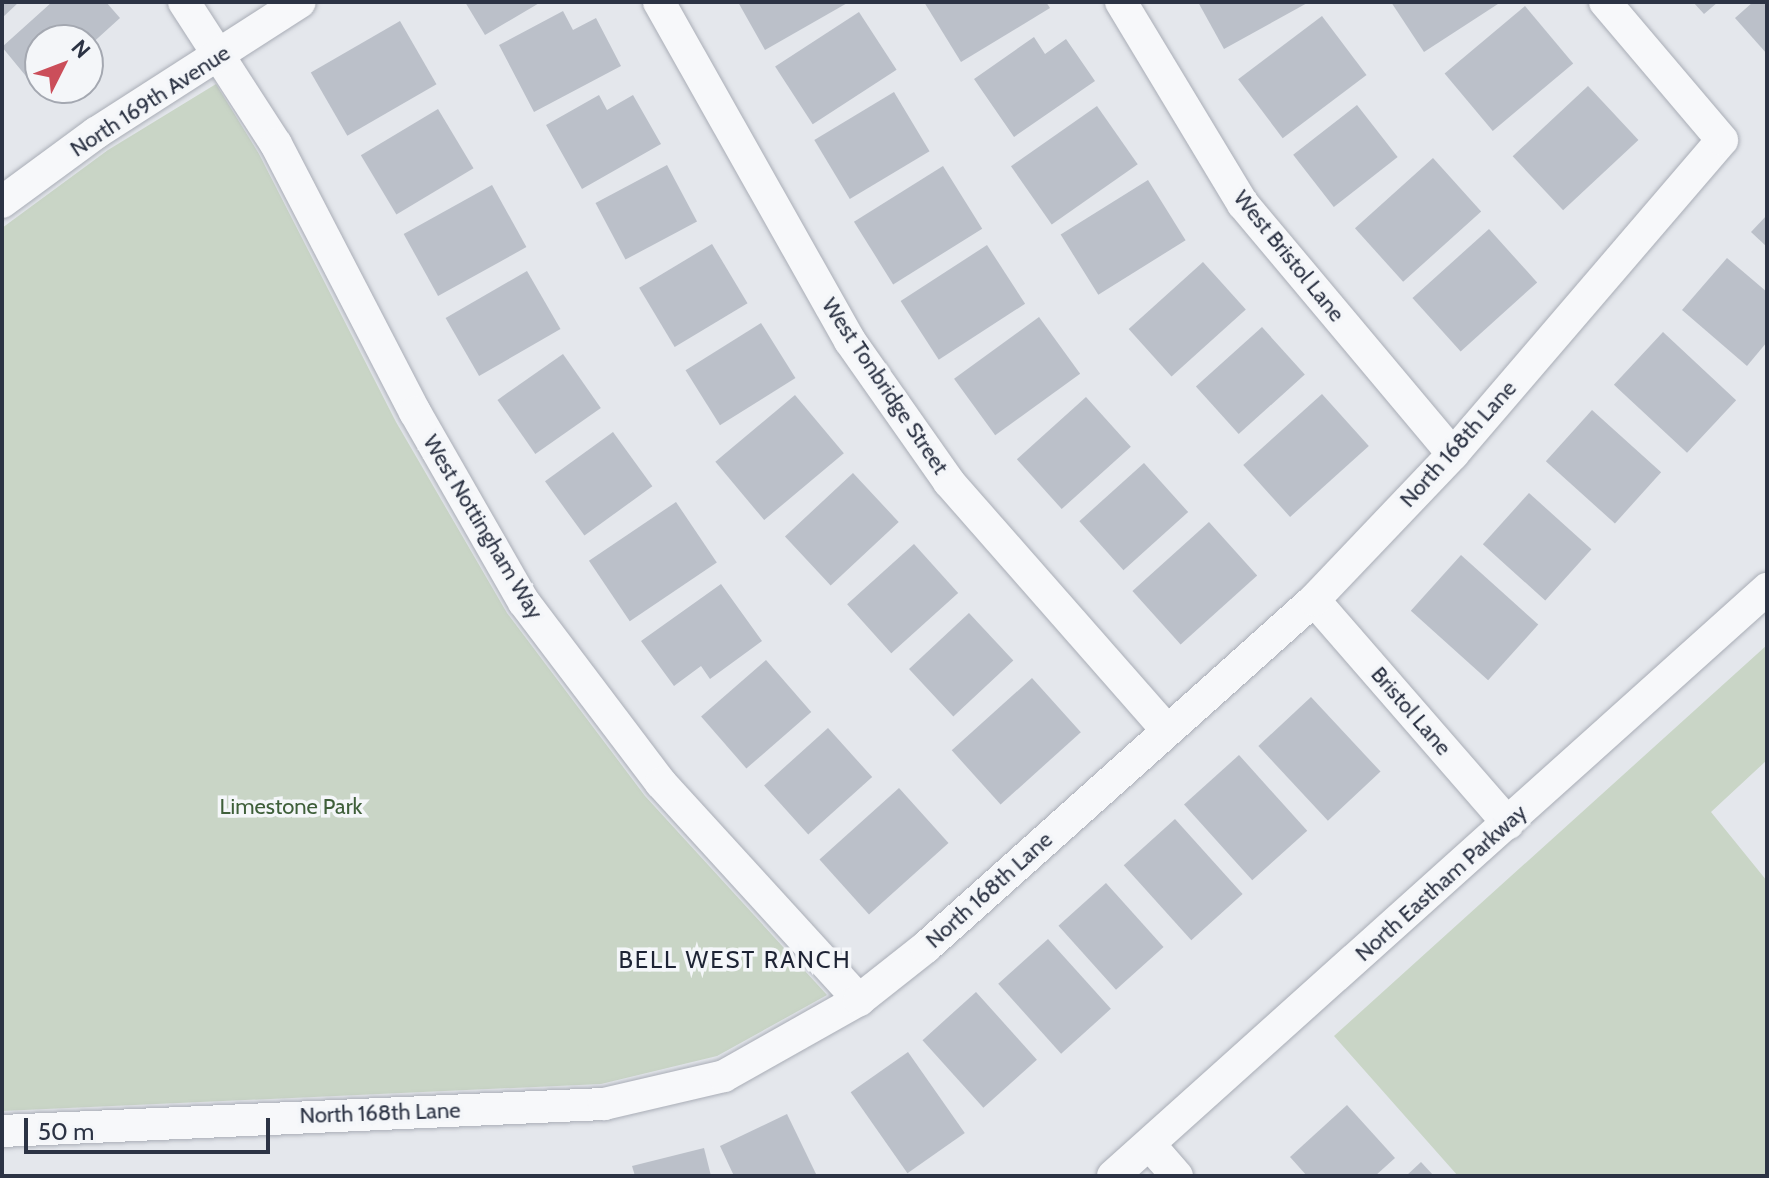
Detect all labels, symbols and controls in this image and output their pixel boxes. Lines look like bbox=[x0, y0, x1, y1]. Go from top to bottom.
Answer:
north arrow bbox=[24, 24, 104, 104]
street label: North 169th Avenue bbox=[65, 40, 235, 162]
street label: West Bristol Lane bbox=[1228, 185, 1350, 327]
street label: West Tonbridge Street bbox=[816, 293, 954, 479]
street label: North 168th Lane bbox=[1394, 375, 1522, 513]
street label: West Nottingham Way bbox=[417, 430, 549, 624]
street label: Bristol Lane bbox=[1365, 661, 1457, 761]
park label: Limestone Park bbox=[220, 794, 362, 820]
street label: North Eastham Parkway bbox=[1350, 799, 1532, 967]
street label: North 168th Lane bbox=[920, 826, 1058, 954]
district label: BELL WEST RANCH bbox=[618, 946, 852, 974]
street label: North 168th Lane bbox=[299, 1097, 461, 1129]
scale bar bbox=[28, 1102, 274, 1152]
text: 50 m bbox=[38, 1117, 94, 1146]

